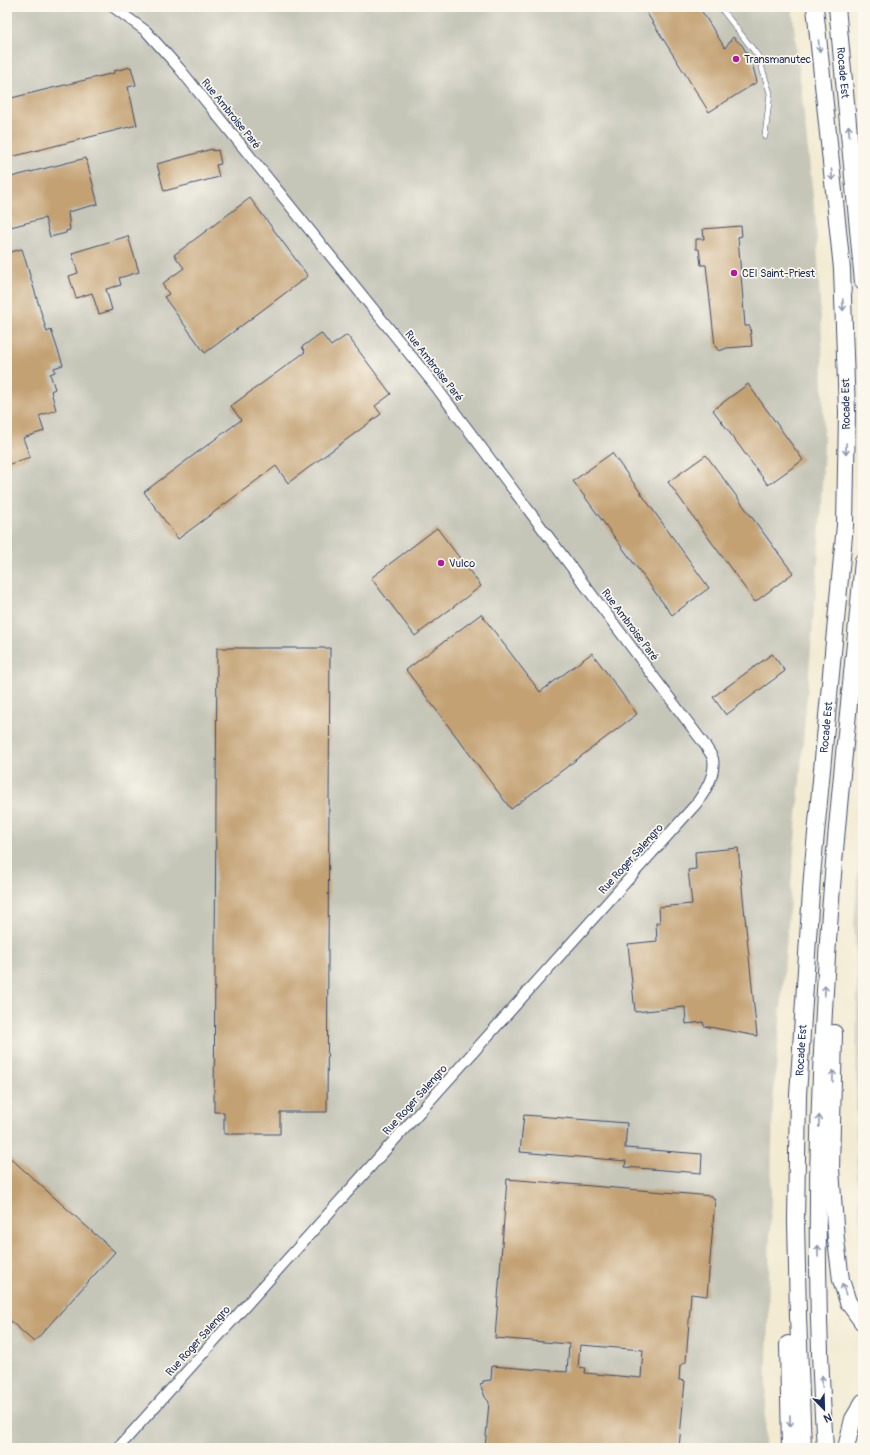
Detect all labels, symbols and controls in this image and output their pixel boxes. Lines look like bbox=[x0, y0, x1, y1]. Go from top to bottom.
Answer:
one-way arrow bbox=[816, 39, 823, 52]
street label: Rocade Est bbox=[834, 46, 852, 99]
place label: Transmanutec bbox=[744, 53, 812, 66]
marker: Transmanutec bbox=[731, 54, 741, 64]
street label: Rue Ambroise Paré bbox=[199, 76, 263, 152]
one-way arrow bbox=[846, 125, 853, 138]
one-way arrow bbox=[829, 168, 836, 181]
place label: CEI Saint-Priest bbox=[742, 267, 815, 280]
marker: CEI Saint-Priest bbox=[729, 268, 739, 278]
one-way arrow bbox=[839, 298, 847, 311]
street label: Rue Ambroise Paré bbox=[402, 328, 466, 404]
street label: Rocade Est bbox=[839, 378, 853, 430]
one-way arrow bbox=[843, 442, 850, 455]
place label: Vulco bbox=[449, 557, 475, 570]
marker: Vulco bbox=[436, 558, 446, 568]
street label: Rue Ambroise Paré bbox=[599, 586, 661, 664]
street label: Rocade Est bbox=[817, 700, 835, 753]
street label: Rue Roger Salengro bbox=[596, 821, 666, 897]
one-way arrow bbox=[821, 985, 828, 998]
street label: Rocade Est bbox=[793, 1024, 809, 1076]
street label: Rue Roger Salengro bbox=[380, 1062, 450, 1138]
one-way arrow bbox=[829, 1070, 836, 1083]
one-way arrow bbox=[816, 1115, 823, 1128]
one-way arrow bbox=[814, 1245, 822, 1258]
one-way arrow bbox=[840, 1283, 847, 1296]
street label: Rue Roger Salengro bbox=[163, 1303, 233, 1379]
one-way arrow bbox=[818, 1375, 825, 1388]
north arrow bbox=[804, 1389, 844, 1429]
text: N bbox=[821, 1410, 834, 1425]
one-way arrow bbox=[786, 1414, 793, 1427]

